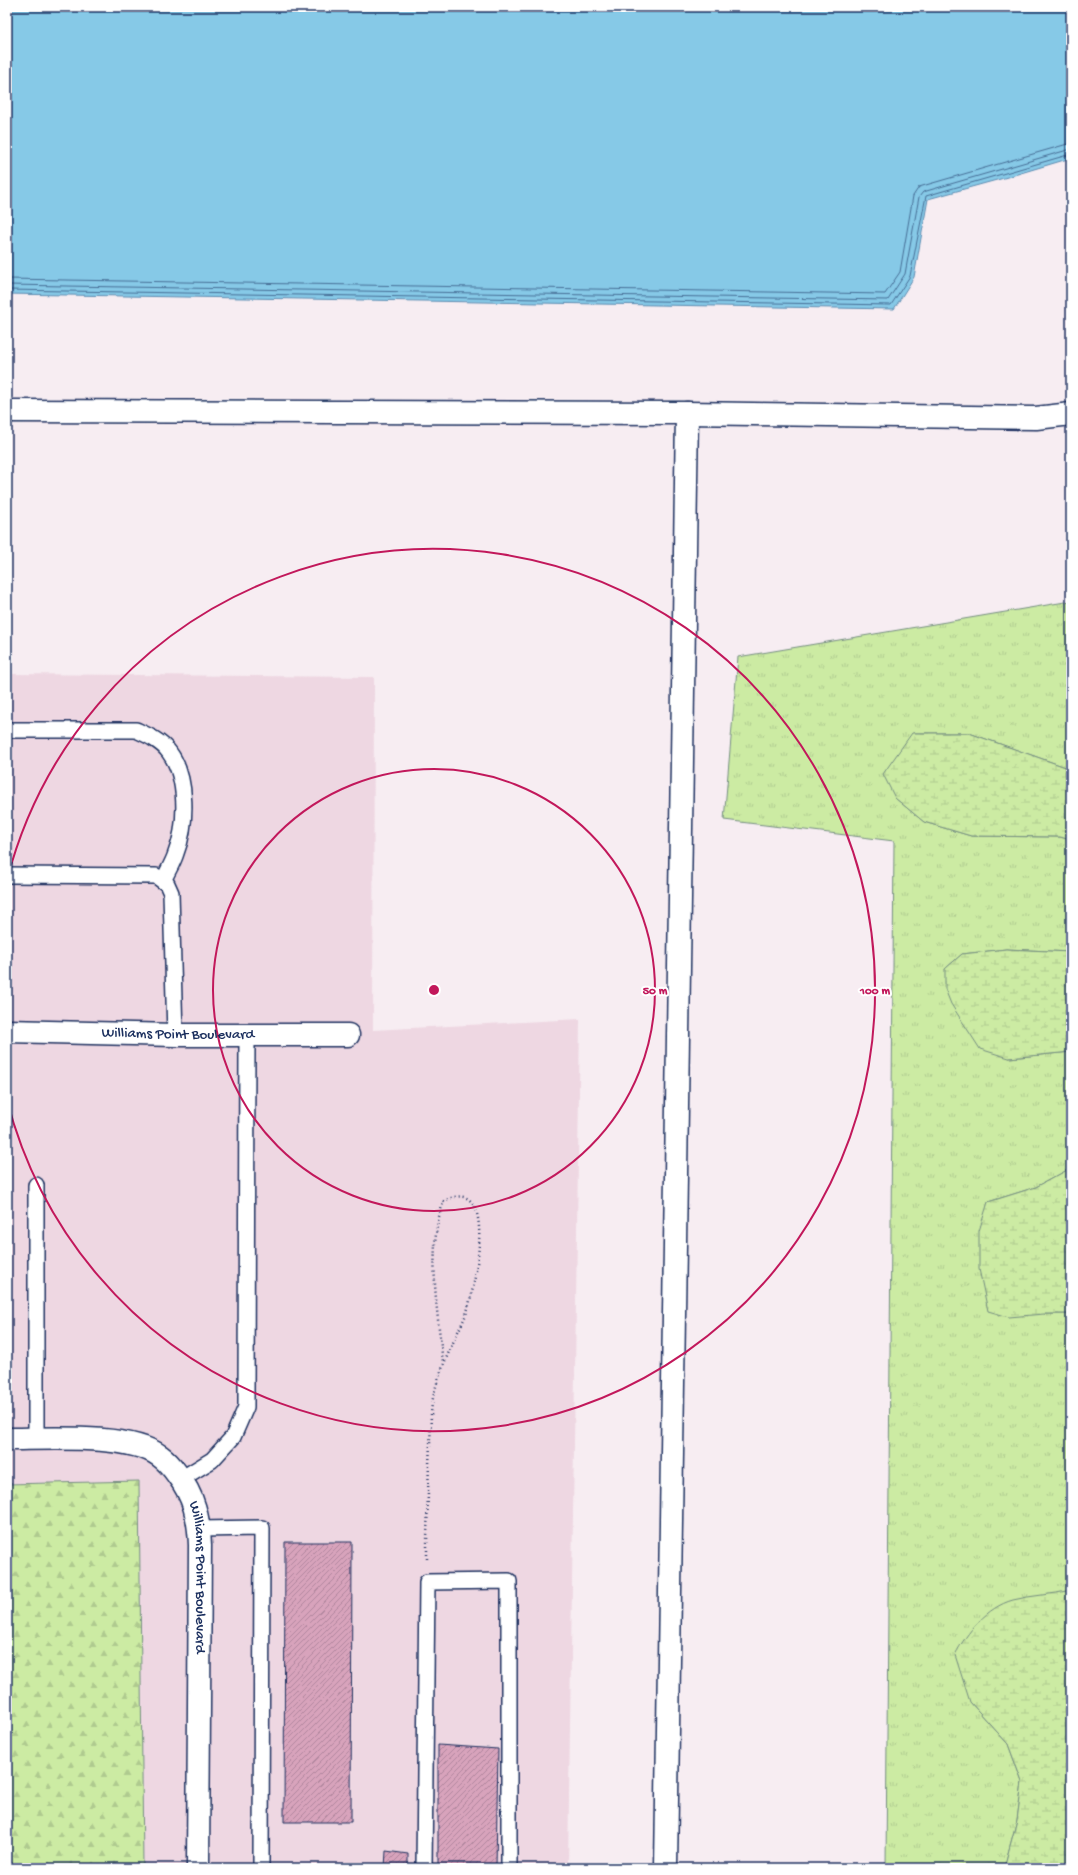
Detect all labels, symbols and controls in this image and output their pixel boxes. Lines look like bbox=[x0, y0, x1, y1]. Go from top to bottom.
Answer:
centre of rings bbox=[427, 983, 441, 997]
text: 50 m bbox=[643, 985, 668, 999]
text: 100 m bbox=[859, 985, 890, 999]
street label: Williams Point Boulevard bbox=[101, 1024, 256, 1044]
street label: Williams Point Boulevard bbox=[184, 1499, 209, 1655]

